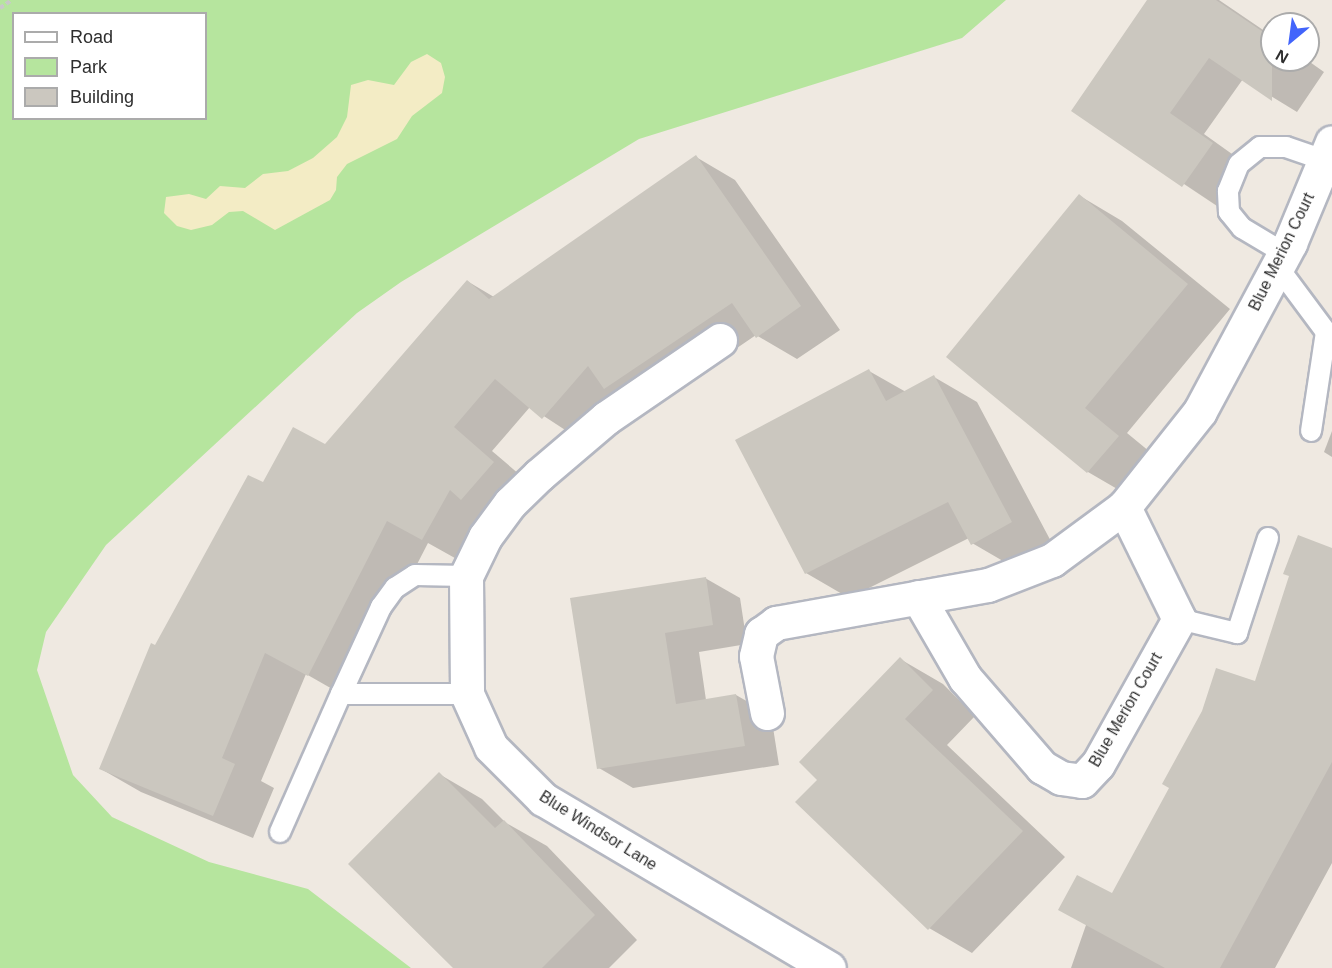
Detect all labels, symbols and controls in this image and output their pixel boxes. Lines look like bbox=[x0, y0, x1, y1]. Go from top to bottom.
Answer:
legend bbox=[12, 12, 207, 120]
north arrow bbox=[1260, 12, 1320, 72]
text: Road bbox=[70, 27, 113, 47]
text: N bbox=[1273, 46, 1291, 67]
text: Park bbox=[70, 57, 107, 77]
text: Building bbox=[70, 87, 134, 107]
street label: Blue Merion Court bbox=[1245, 190, 1319, 314]
street label: Blue Merion Court bbox=[1085, 649, 1167, 771]
street label: Blue Windsor Lane bbox=[536, 787, 660, 875]

